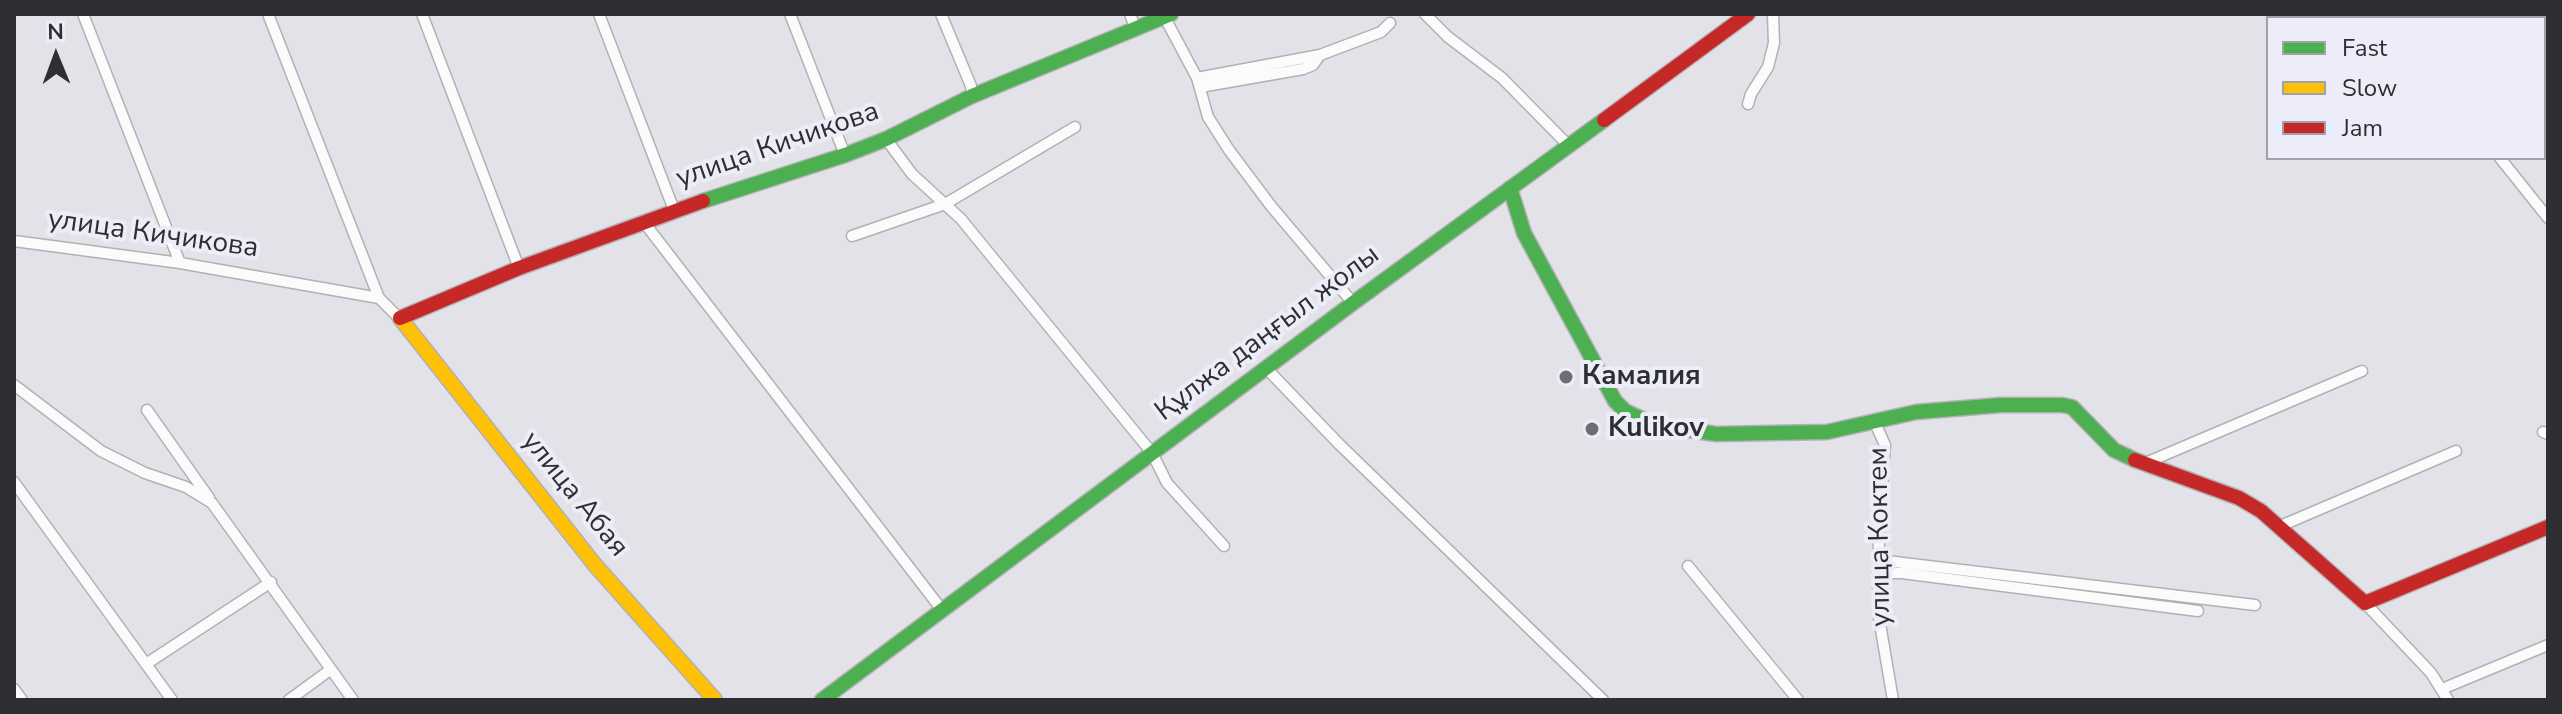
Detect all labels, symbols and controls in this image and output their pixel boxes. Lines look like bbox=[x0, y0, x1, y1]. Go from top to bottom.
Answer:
north arrow bbox=[16, 16, 96, 96]
legend bbox=[2266, 16, 2546, 160]
text: N bbox=[47, 17, 64, 47]
text: Fast bbox=[2342, 32, 2387, 64]
text: Slow bbox=[2342, 72, 2397, 104]
street label: улица Кичикова bbox=[672, 96, 884, 196]
text: Jam bbox=[2342, 112, 2383, 144]
street label: улица Кичикова bbox=[46, 204, 260, 266]
street label: Құлжа даңғыл жолы bbox=[1149, 239, 1387, 429]
place label: Камалия bbox=[1582, 360, 1701, 394]
marker: Камалия bbox=[1557, 368, 1575, 386]
place label: Kulikov bbox=[1608, 412, 1704, 446]
marker: Kulikov bbox=[1583, 420, 1601, 438]
street label: улица Абая bbox=[513, 426, 635, 564]
street label: улица Коктем bbox=[1863, 447, 1899, 627]

